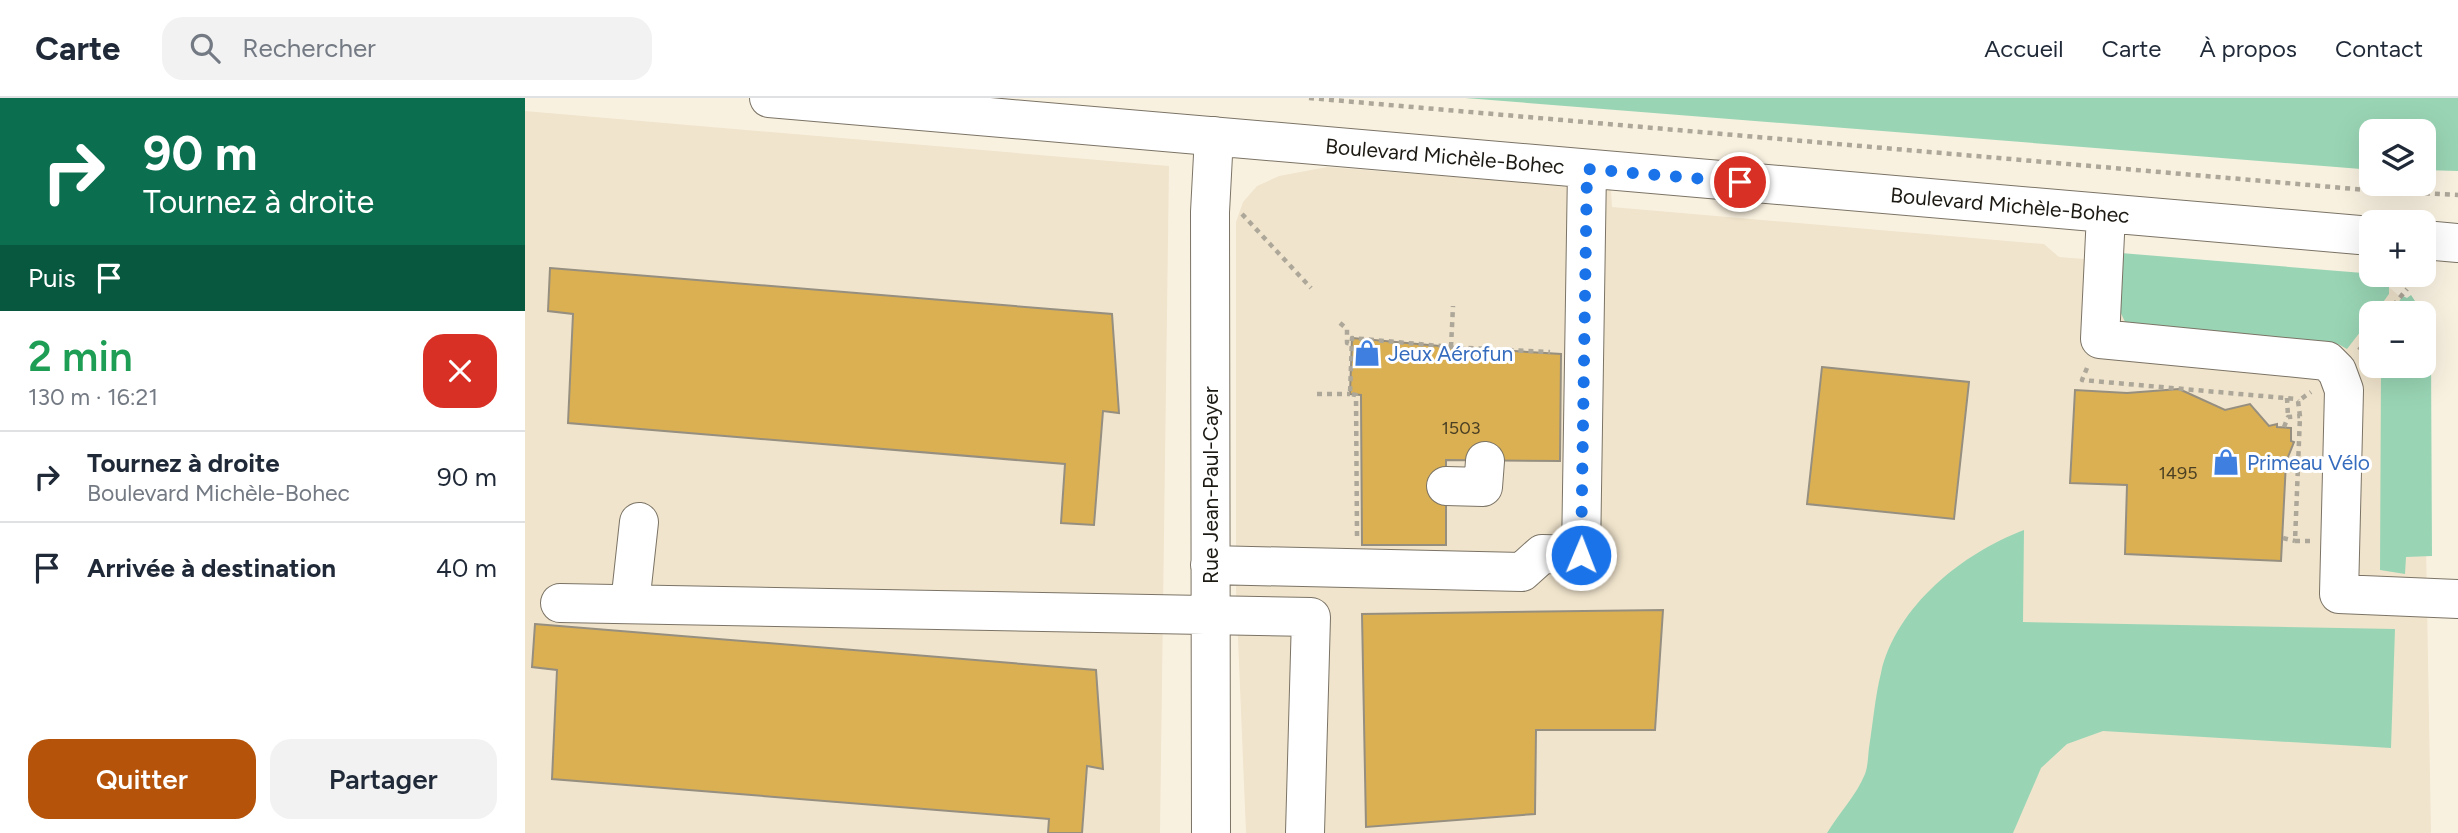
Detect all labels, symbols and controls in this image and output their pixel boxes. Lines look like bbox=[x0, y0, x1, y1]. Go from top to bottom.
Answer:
search box bbox=[162, 17, 652, 80]
text: Carte bbox=[35, 29, 120, 68]
icon: search bbox=[186, 29, 224, 67]
text: Rechercher bbox=[242, 32, 376, 64]
text: Accueil bbox=[1984, 34, 2064, 63]
text: Carte bbox=[2102, 34, 2161, 63]
text: À propos bbox=[2199, 34, 2297, 63]
text: Contact bbox=[2335, 34, 2423, 63]
map controls bbox=[2359, 119, 2436, 378]
button: layers bbox=[2359, 119, 2436, 196]
text: 90 m bbox=[143, 123, 258, 182]
icon: right bbox=[28, 126, 119, 217]
street label: Boulevard Michèle-Bohec bbox=[1324, 133, 1566, 179]
pin bbox=[1710, 152, 1770, 212]
icon: arrive bbox=[1721, 163, 1759, 201]
street label: Boulevard Michèle-Bohec bbox=[1889, 182, 2131, 228]
text: Tournez à droite bbox=[143, 183, 374, 221]
button: + bbox=[2359, 210, 2436, 287]
icon: arrive bbox=[90, 259, 128, 297]
text: Puis bbox=[28, 262, 76, 294]
button: − bbox=[2359, 301, 2436, 378]
text: 2 min bbox=[28, 331, 133, 382]
button: close bbox=[423, 334, 497, 408]
shop icon: Jeux Aérofun bbox=[1352, 338, 1382, 368]
place label: Jeux Aérofun bbox=[1388, 341, 1513, 366]
text: 130 m · 16:21 bbox=[28, 383, 158, 411]
street label: Rue Jean-Paul-Cayer bbox=[1198, 386, 1223, 584]
house number: 1503 bbox=[1441, 417, 1481, 439]
text: Tournez à droite bbox=[87, 447, 280, 479]
shop icon: Primeau Vélo bbox=[2211, 447, 2241, 477]
place label: Primeau Vélo bbox=[2247, 450, 2370, 475]
icon: right bbox=[28, 458, 66, 496]
text: 90 m bbox=[437, 461, 497, 493]
house number: 1495 bbox=[2158, 462, 2198, 484]
text: Boulevard Michèle-Bohec bbox=[87, 479, 350, 507]
position arrow bbox=[1544, 518, 1618, 592]
icon: arrive bbox=[28, 549, 66, 587]
text: Arrivée à destination bbox=[87, 552, 336, 584]
text: 40 m bbox=[436, 552, 497, 584]
button: Quitter bbox=[28, 739, 256, 819]
button: Partager bbox=[270, 739, 497, 819]

